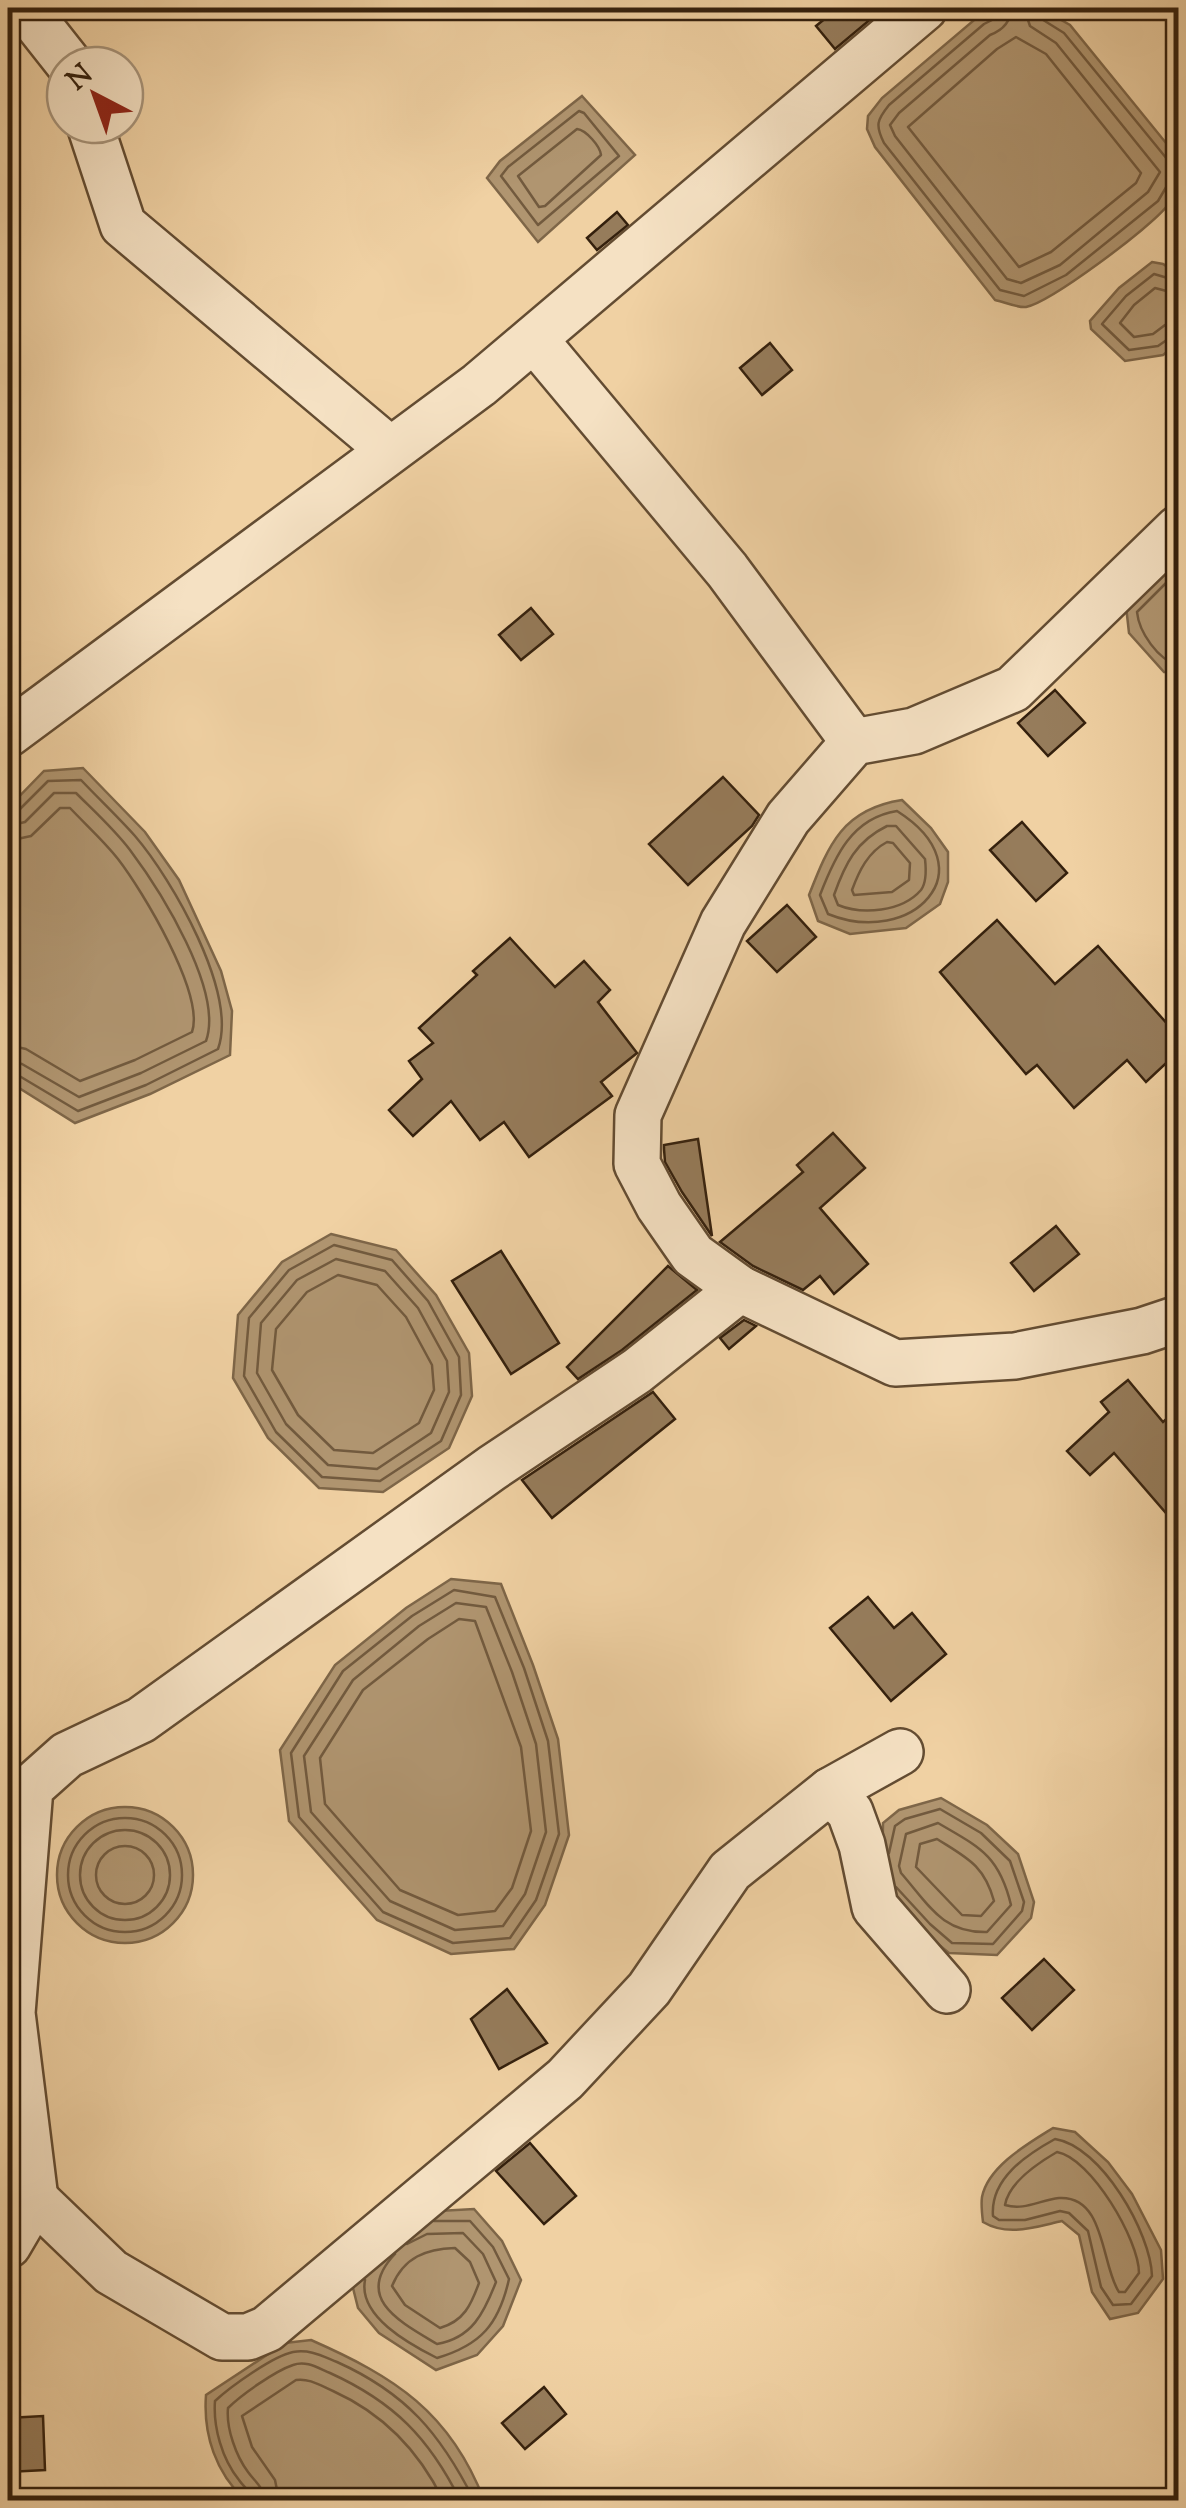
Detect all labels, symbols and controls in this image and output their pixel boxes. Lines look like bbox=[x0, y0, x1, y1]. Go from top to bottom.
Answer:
north arrow bbox=[45, 45, 145, 145]
text: N bbox=[59, 56, 102, 101]

